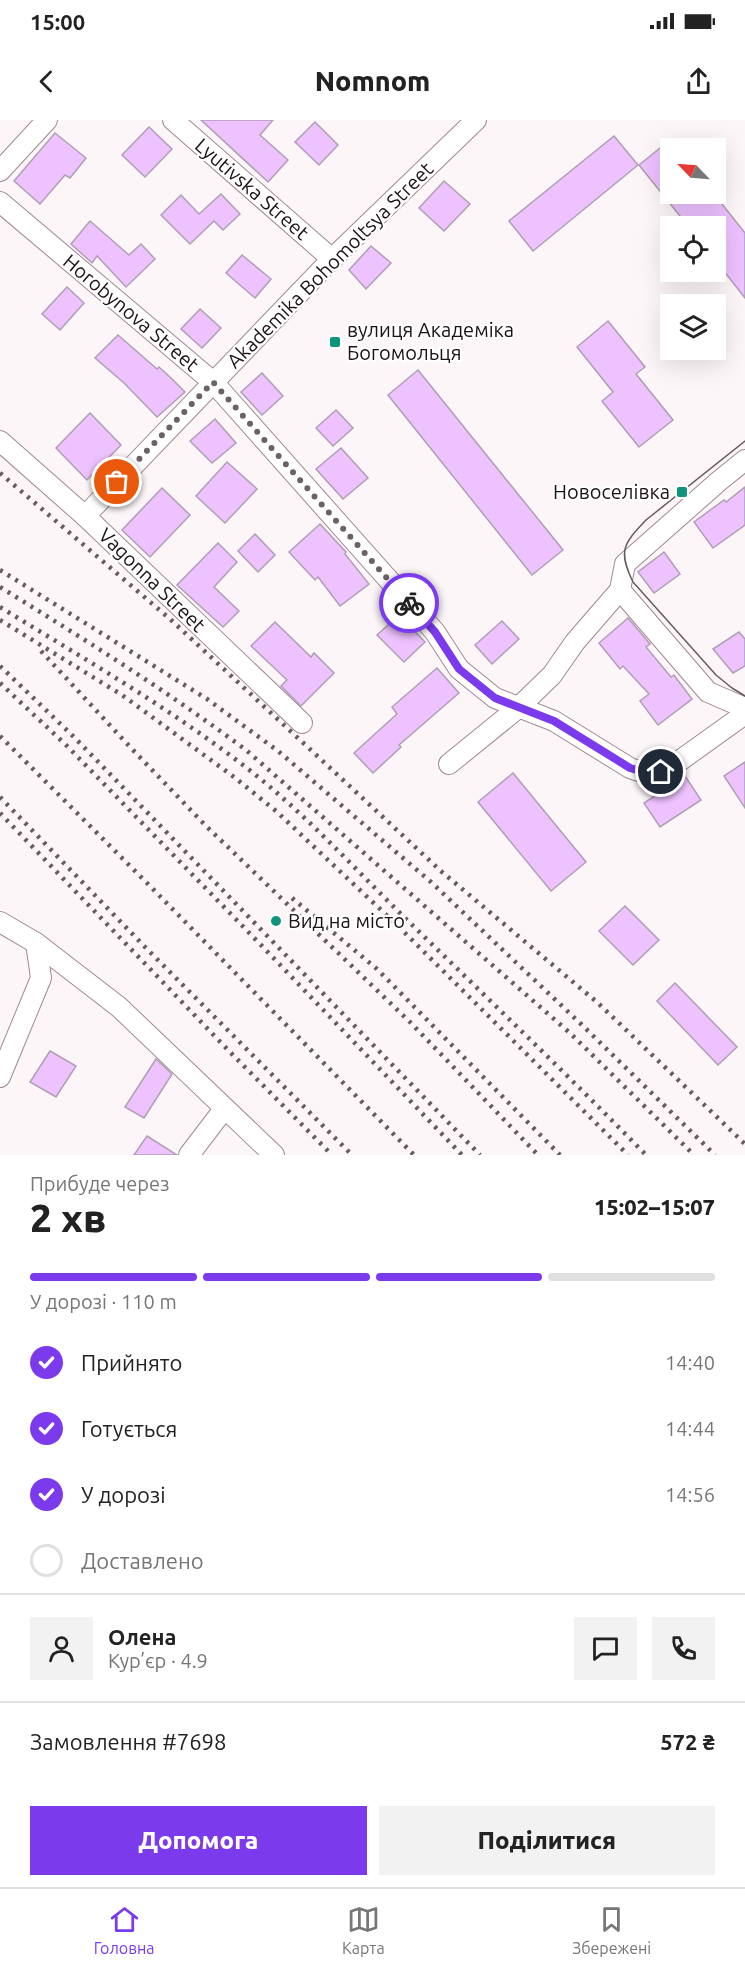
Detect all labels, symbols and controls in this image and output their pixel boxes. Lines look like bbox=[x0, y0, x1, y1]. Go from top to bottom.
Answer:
text: 15:00 bbox=[30, 9, 85, 34]
icon: back bbox=[30, 65, 63, 98]
icon: share bbox=[682, 65, 715, 98]
text: Nomnom bbox=[315, 66, 430, 96]
street label: Lyutivska Street bbox=[191, 133, 314, 244]
north arrow bbox=[660, 138, 726, 204]
map controls bbox=[660, 138, 726, 360]
street label: Akademika Bohomoltsya Street bbox=[222, 157, 437, 372]
button: locate bbox=[660, 216, 726, 282]
street label: Horobynova Street bbox=[59, 249, 204, 376]
button: layers bbox=[660, 294, 726, 360]
place label: вулиця Академіка Богомольця bbox=[347, 318, 514, 364]
marker: вулиця Академіка Богомольця bbox=[328, 335, 342, 349]
pin bbox=[91, 456, 142, 507]
icon: bag bbox=[100, 465, 133, 498]
place label: Новоселівка bbox=[553, 480, 670, 503]
marker: Новоселівка bbox=[675, 485, 689, 499]
street label: Vagonna Street bbox=[94, 523, 211, 636]
courier bbox=[379, 573, 439, 633]
icon: bike bbox=[393, 587, 426, 620]
pin bbox=[635, 746, 686, 797]
icon: home bbox=[644, 755, 677, 788]
place label: Вид на місто bbox=[288, 909, 405, 932]
marker: Вид на місто bbox=[269, 914, 283, 928]
text: Прибуде через bbox=[30, 1172, 170, 1195]
text: 15:02–15:07 bbox=[594, 1194, 715, 1219]
text: 2 хв bbox=[30, 1196, 106, 1239]
text: У дорозі · 110 m bbox=[30, 1290, 177, 1313]
icon: check bbox=[30, 1346, 63, 1379]
text: Прийнято bbox=[81, 1350, 182, 1375]
text: 14:40 bbox=[665, 1351, 715, 1374]
icon: check bbox=[30, 1412, 63, 1445]
text: Готується bbox=[81, 1416, 177, 1441]
text: 14:44 bbox=[665, 1417, 715, 1440]
icon: check bbox=[30, 1478, 63, 1511]
text: У дорозі bbox=[81, 1482, 166, 1507]
text: 14:56 bbox=[665, 1483, 715, 1506]
text: Доставлено bbox=[81, 1548, 204, 1573]
button: person bbox=[30, 1617, 93, 1680]
button: chat bbox=[574, 1617, 637, 1680]
button: phone bbox=[652, 1617, 715, 1680]
text: Олена bbox=[108, 1624, 176, 1649]
text: Кур’єр · 4.9 bbox=[108, 1649, 208, 1672]
text: Замовлення #7698 bbox=[30, 1729, 226, 1754]
text: 572 ₴ bbox=[660, 1729, 715, 1754]
button: Допомога bbox=[30, 1806, 367, 1875]
button: Поділитися bbox=[379, 1806, 715, 1875]
tab: Головна bbox=[94, 1903, 155, 1957]
tab: Карта bbox=[342, 1903, 385, 1957]
tab: Збережені bbox=[572, 1903, 651, 1957]

